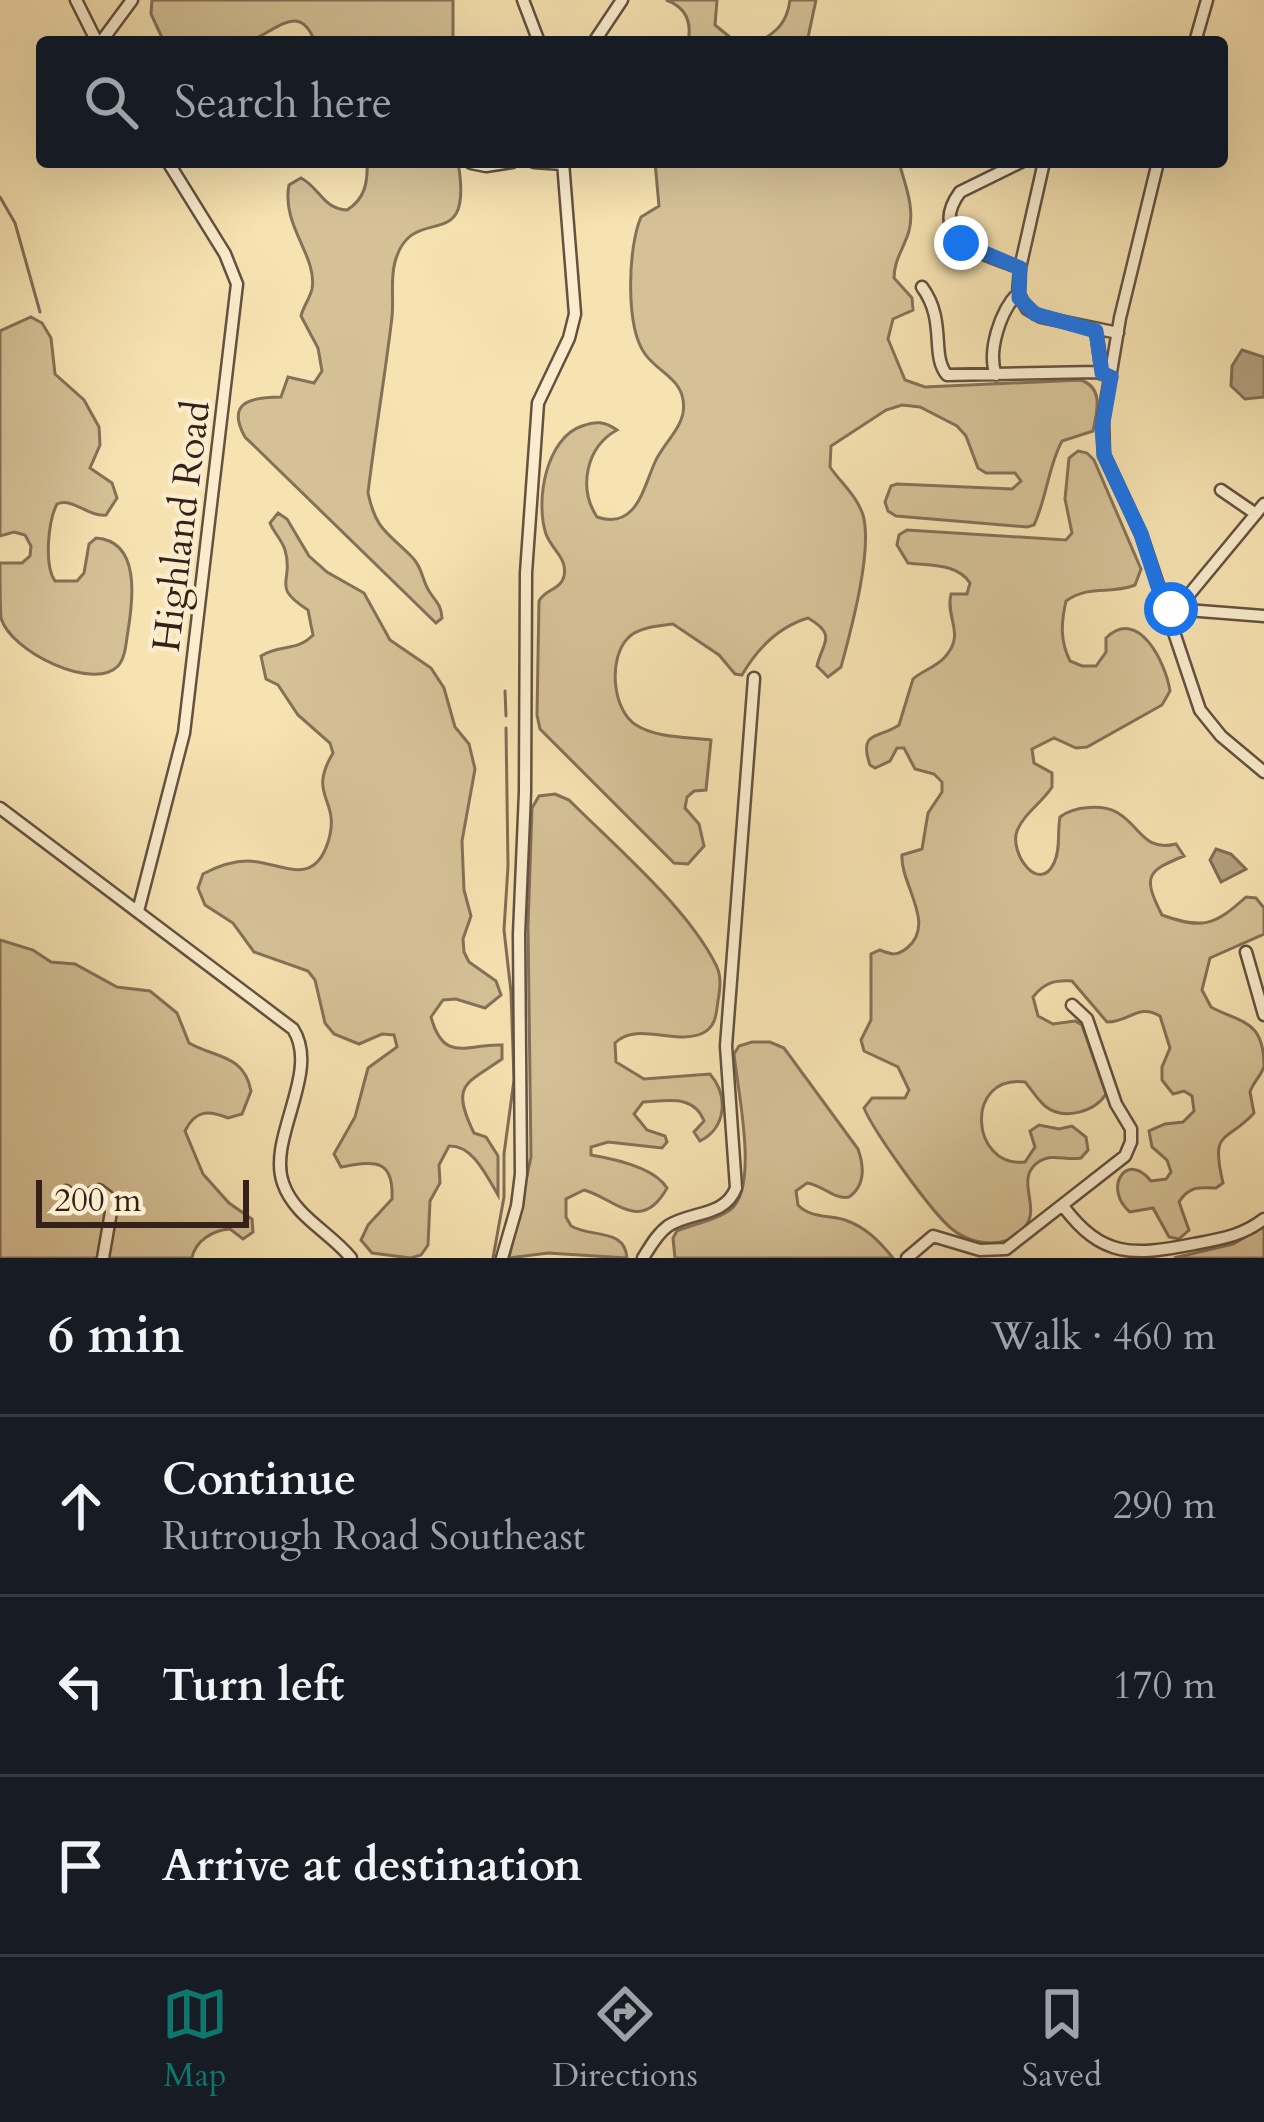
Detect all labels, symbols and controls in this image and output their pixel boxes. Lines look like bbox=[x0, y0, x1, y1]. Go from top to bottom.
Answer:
search box bbox=[36, 36, 1228, 168]
icon: search bbox=[78, 69, 144, 135]
text: Search here bbox=[174, 72, 392, 133]
route end bbox=[934, 216, 988, 270]
street label: Highland Road bbox=[140, 397, 223, 655]
route start bbox=[1144, 582, 1198, 636]
scale bar bbox=[36, 1174, 249, 1227]
text: 200 m bbox=[54, 1178, 141, 1223]
text: 6 min bbox=[48, 1301, 184, 1371]
text: Walk · 460 m bbox=[991, 1310, 1216, 1363]
text: Continue bbox=[162, 1449, 356, 1510]
icon: ahead bbox=[48, 1473, 114, 1539]
text: 290 m bbox=[1113, 1479, 1216, 1532]
text: Rutrough Road Southeast bbox=[162, 1510, 585, 1563]
icon: left bbox=[48, 1653, 114, 1719]
text: Turn left bbox=[162, 1655, 344, 1716]
text: 170 m bbox=[1113, 1659, 1216, 1712]
icon: arrive bbox=[48, 1833, 114, 1899]
text: Arrive at destination bbox=[162, 1835, 582, 1896]
tab: Map bbox=[162, 1981, 228, 2098]
tab: Directions bbox=[552, 1981, 698, 2098]
tab: Saved bbox=[1022, 1981, 1102, 2098]

